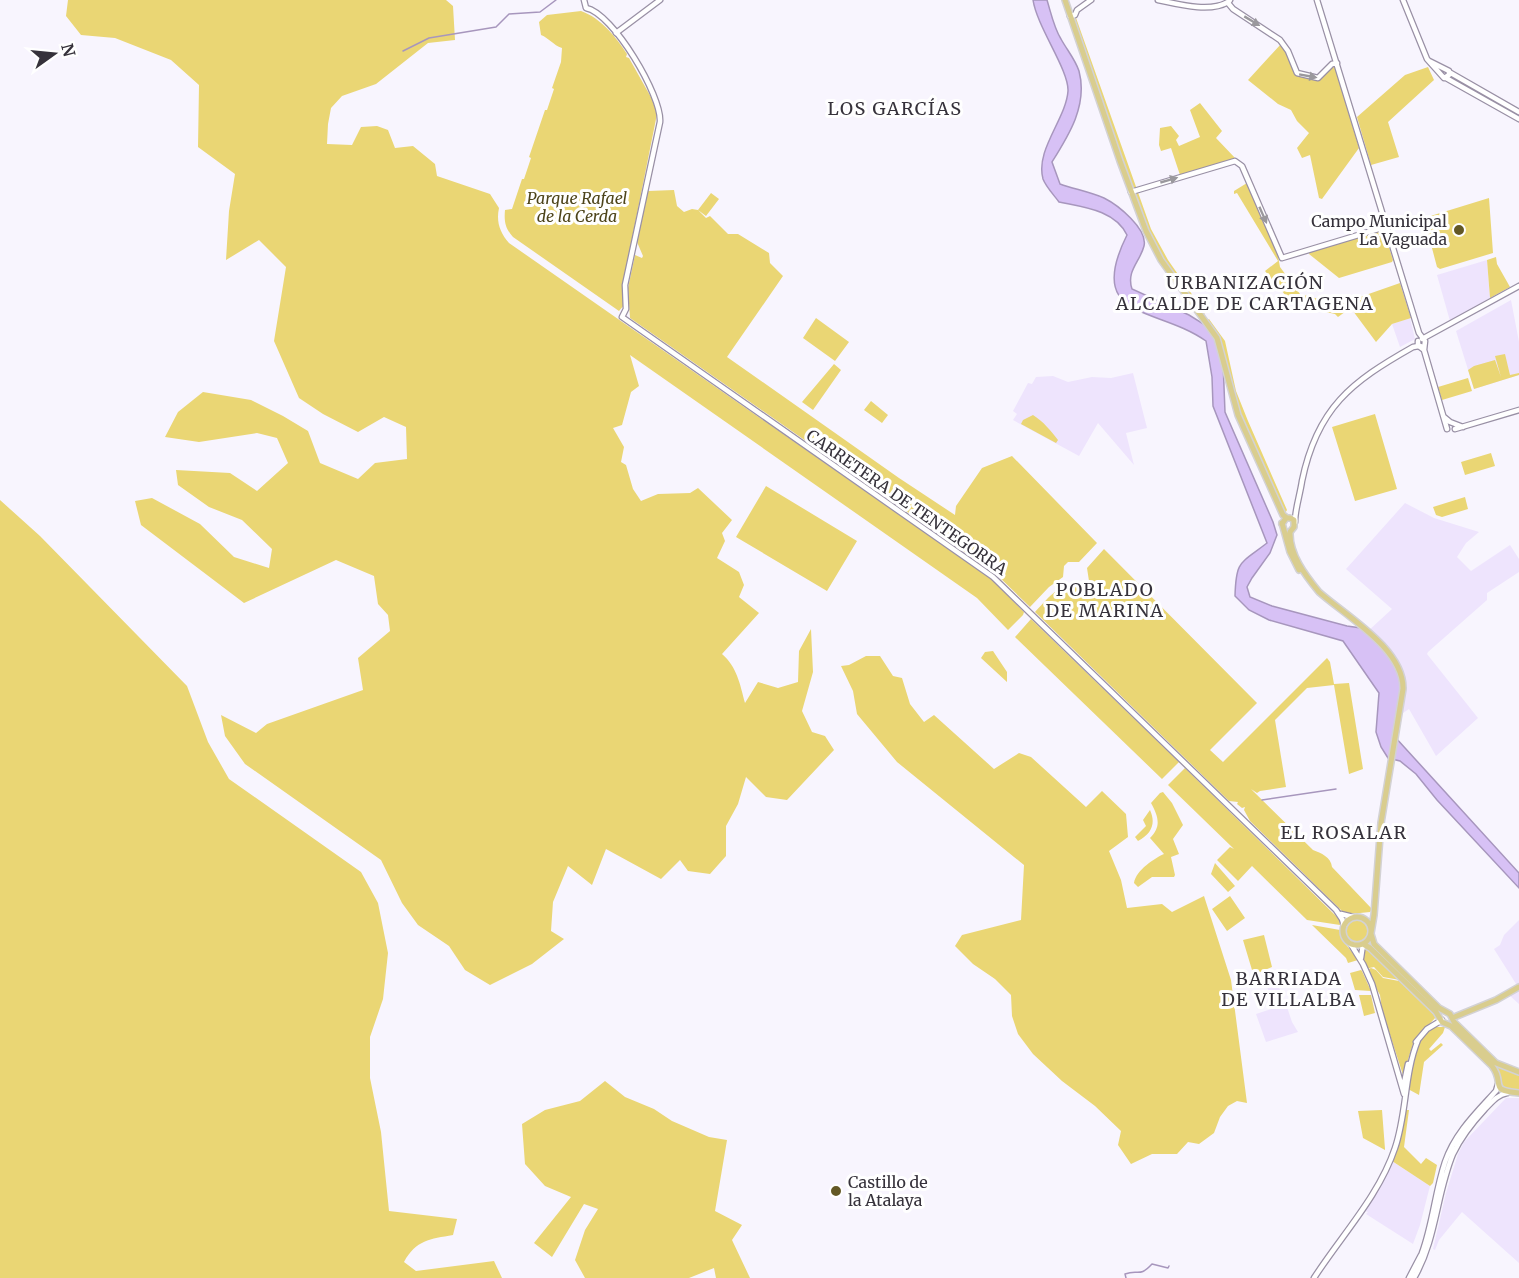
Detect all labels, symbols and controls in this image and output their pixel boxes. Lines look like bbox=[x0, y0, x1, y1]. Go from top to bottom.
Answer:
one-way arrow bbox=[1244, 15, 1260, 26]
north arrow bbox=[24, 24, 84, 84]
text: N bbox=[57, 41, 80, 59]
one-way arrow bbox=[1299, 71, 1318, 80]
district label: LOS GARCÍAS bbox=[827, 97, 963, 120]
one-way arrow bbox=[1160, 175, 1178, 184]
park label: Parque Rafael de la Cerda bbox=[527, 188, 628, 226]
one-way arrow bbox=[1259, 207, 1268, 224]
place label: Campo Municipal La Vaguada bbox=[1311, 211, 1447, 249]
marker: Campo Municipal La Vaguada bbox=[1452, 223, 1466, 237]
district label: URBANIZACIÓN ALCALDE DE CARTAGENA bbox=[1115, 271, 1374, 315]
street label: CARRETERA DE TENTEGORRA bbox=[803, 425, 1012, 580]
district label: POBLADO DE MARINA bbox=[1045, 578, 1165, 622]
district label: EL ROSALAR bbox=[1280, 821, 1408, 844]
district label: BARRIADA DE VILLALBA bbox=[1221, 967, 1357, 1011]
place label: Castillo de la Atalaya bbox=[848, 1172, 928, 1210]
marker: Castillo de la Atalaya bbox=[829, 1184, 843, 1198]

